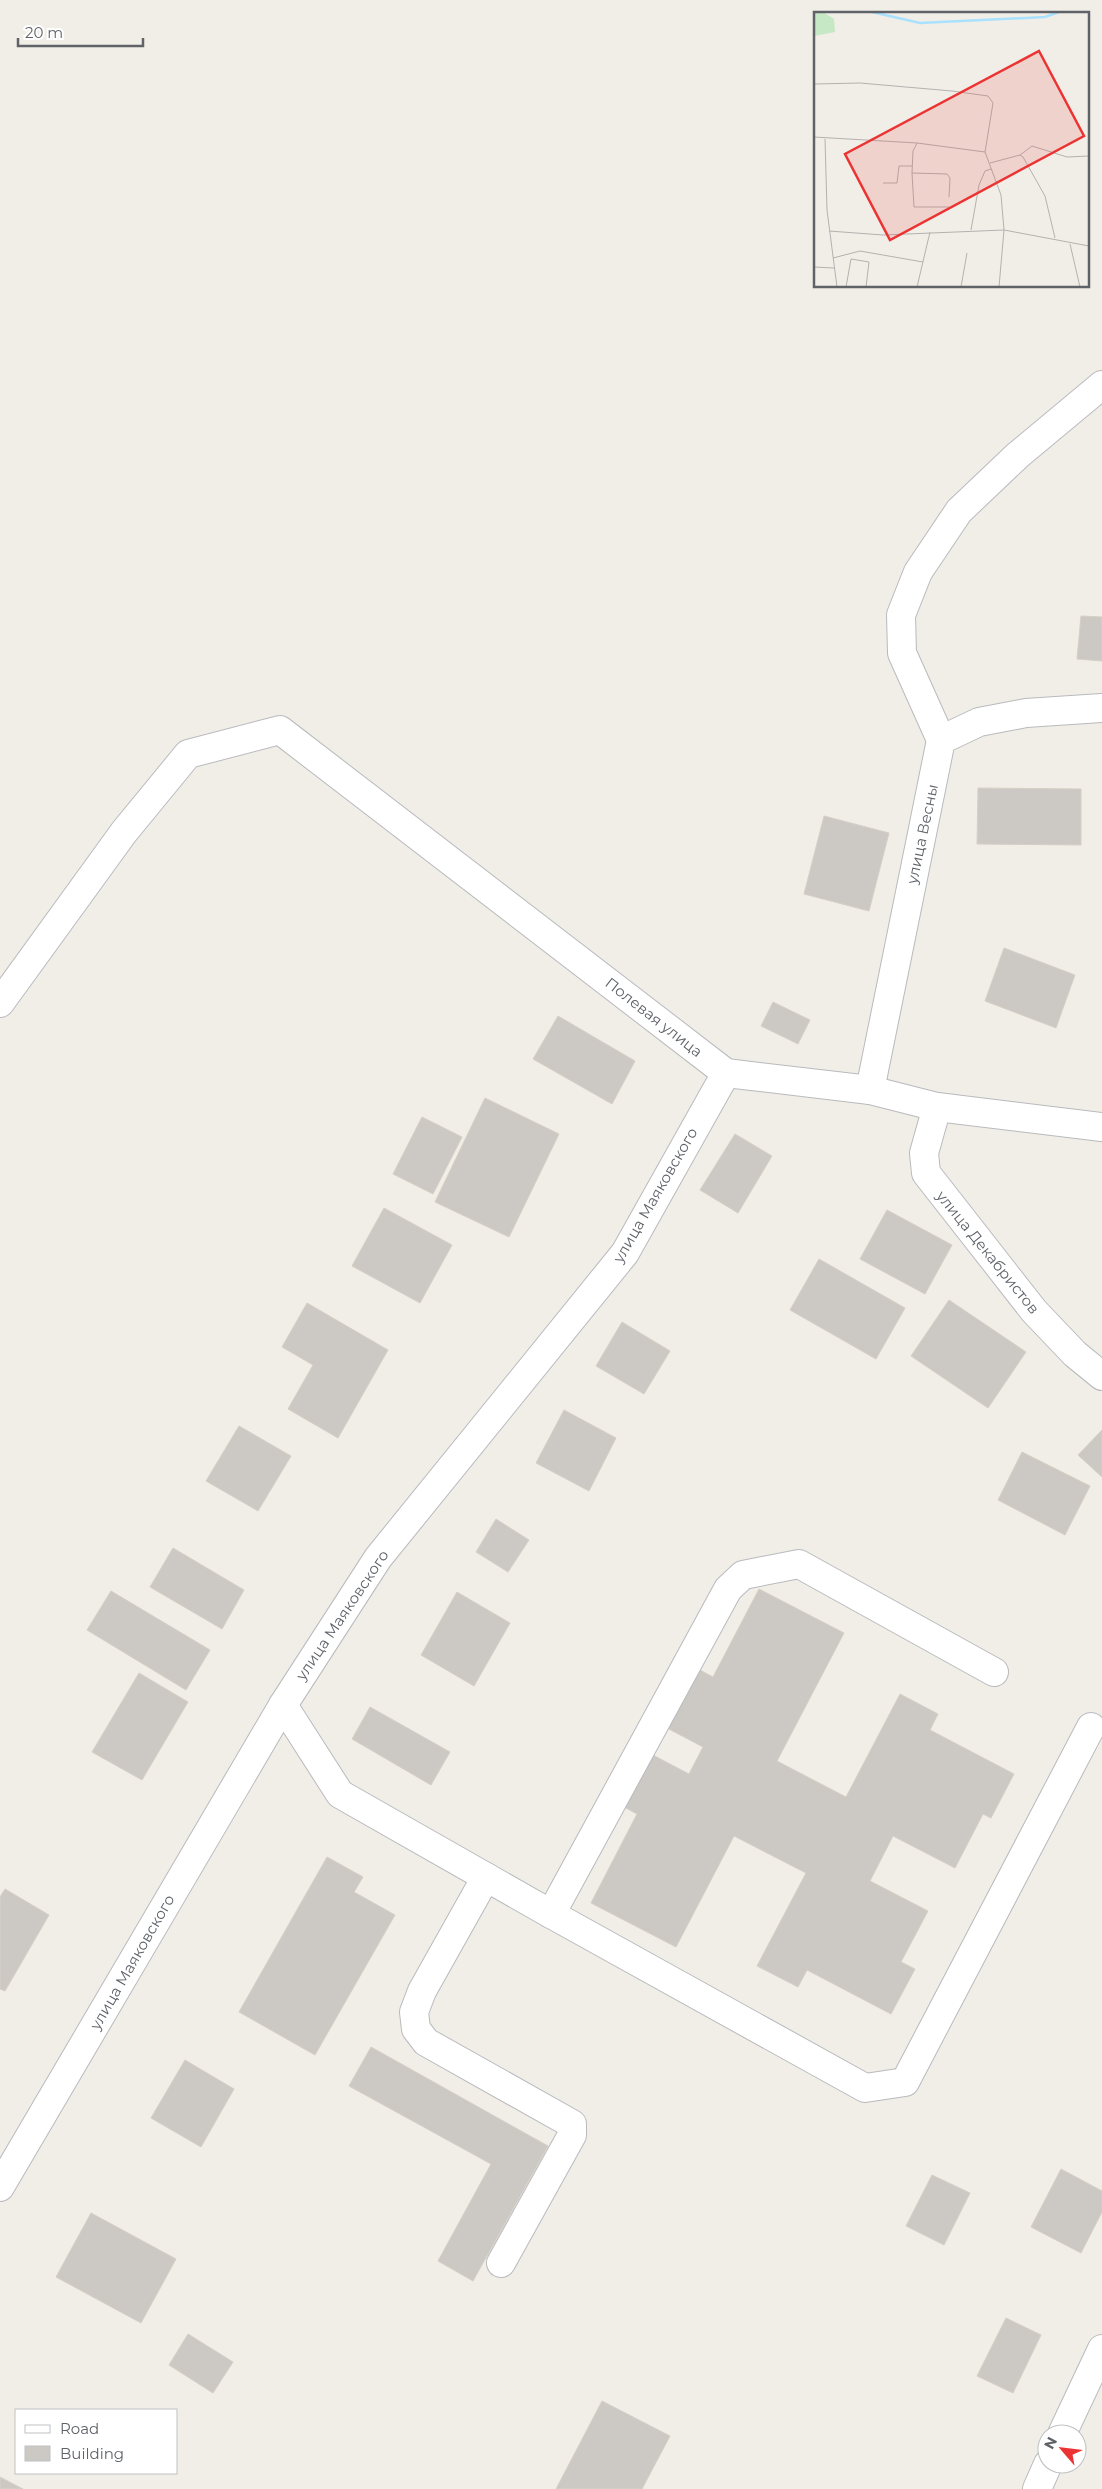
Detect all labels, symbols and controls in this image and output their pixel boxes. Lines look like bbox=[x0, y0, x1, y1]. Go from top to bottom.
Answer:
inset map bbox=[814, 12, 1090, 288]
scale bar bbox=[18, 15, 142, 47]
text: 20 m bbox=[25, 23, 63, 42]
street label: улица Весны bbox=[902, 782, 942, 887]
street label: Полевая улица bbox=[602, 973, 706, 1061]
street label: улица Маяковского bbox=[608, 1124, 701, 1267]
street label: улица Декабристов bbox=[932, 1186, 1044, 1318]
street label: улица Маяковского bbox=[291, 1546, 393, 1685]
street label: улица Маяковского bbox=[85, 1891, 178, 2034]
legend bbox=[15, 2409, 178, 2474]
text: Road bbox=[60, 2419, 99, 2438]
north arrow bbox=[1037, 2424, 1087, 2474]
text: N bbox=[1040, 2434, 1061, 2452]
text: Building bbox=[60, 2444, 124, 2463]

